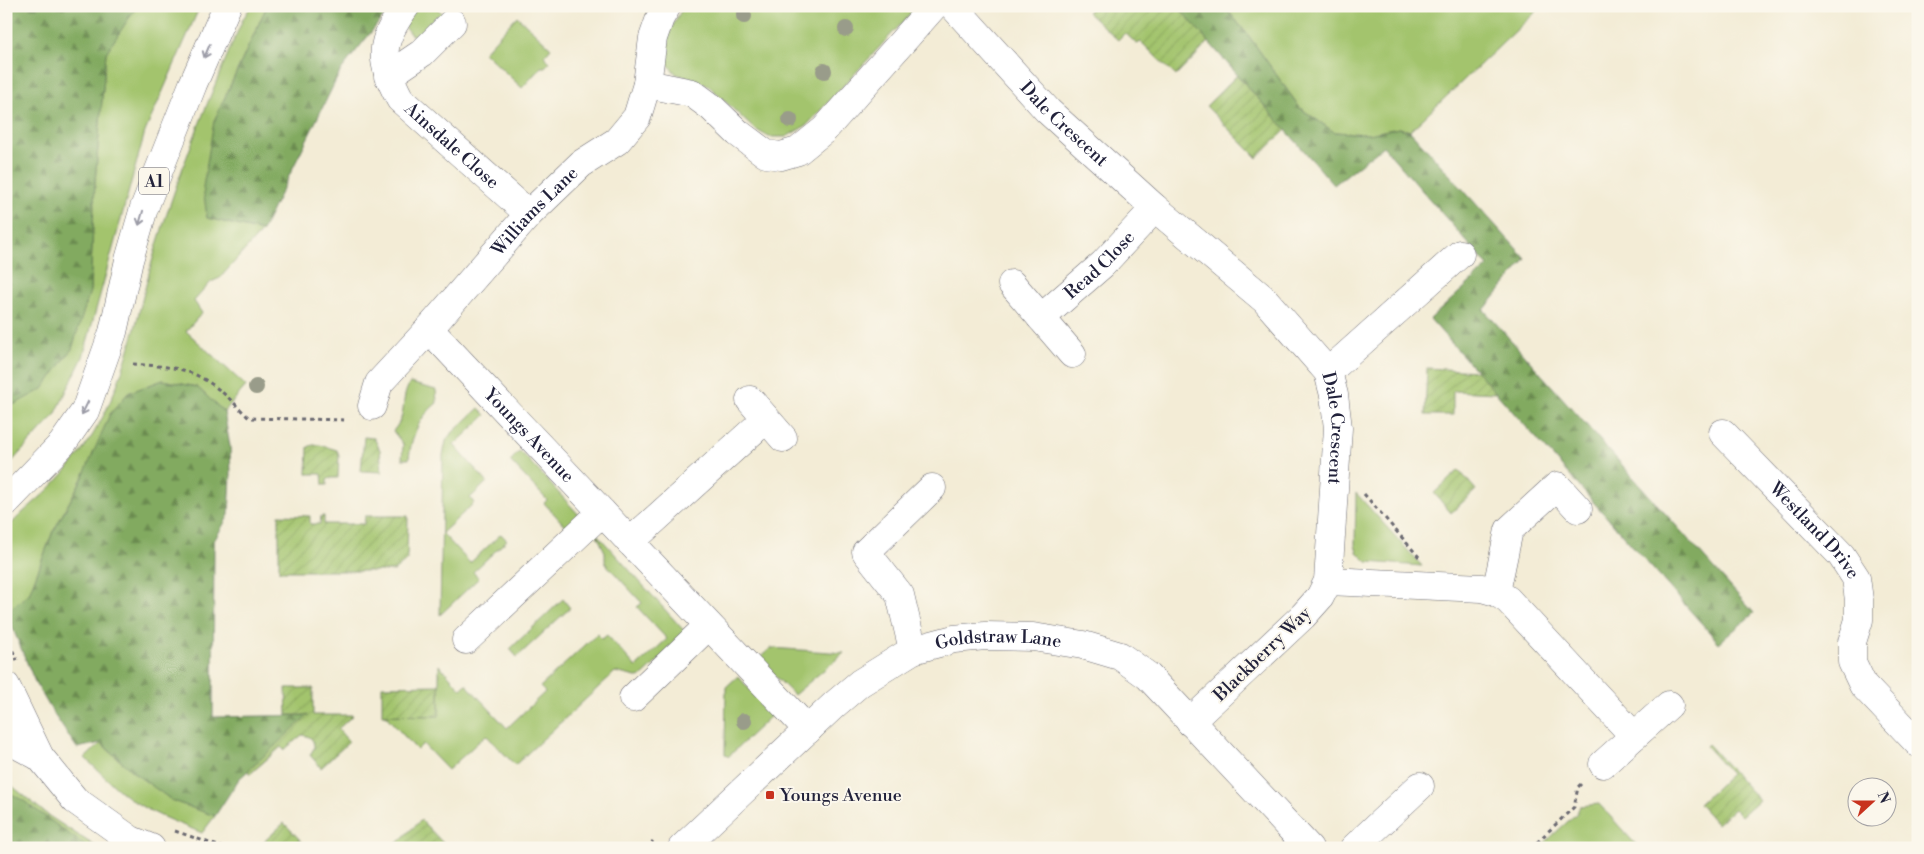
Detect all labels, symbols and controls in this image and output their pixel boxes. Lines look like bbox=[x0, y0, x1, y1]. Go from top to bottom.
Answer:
one-way arrow bbox=[202, 43, 211, 58]
street label: Dale Crescent bbox=[1015, 77, 1113, 172]
street label: Ainsdale Close bbox=[399, 97, 504, 194]
street label: Williams Lane bbox=[486, 162, 583, 262]
road number: A1 bbox=[139, 168, 169, 195]
one-way arrow bbox=[135, 210, 145, 226]
street label: Read Close bbox=[1060, 226, 1140, 304]
street label: Dale Crescent bbox=[1316, 369, 1349, 486]
street label: Youngs Avenue bbox=[478, 383, 579, 488]
one-way arrow bbox=[80, 400, 89, 415]
street label: Westland Drive bbox=[1764, 476, 1865, 584]
street label: Blackberry Way bbox=[1208, 602, 1316, 707]
street label: Goldstraw Lane bbox=[933, 625, 1063, 656]
north arrow bbox=[1846, 776, 1896, 826]
place label: Youngs Avenue bbox=[779, 784, 902, 807]
marker: Youngs Avenue bbox=[764, 789, 776, 801]
text: N bbox=[1873, 789, 1894, 806]

